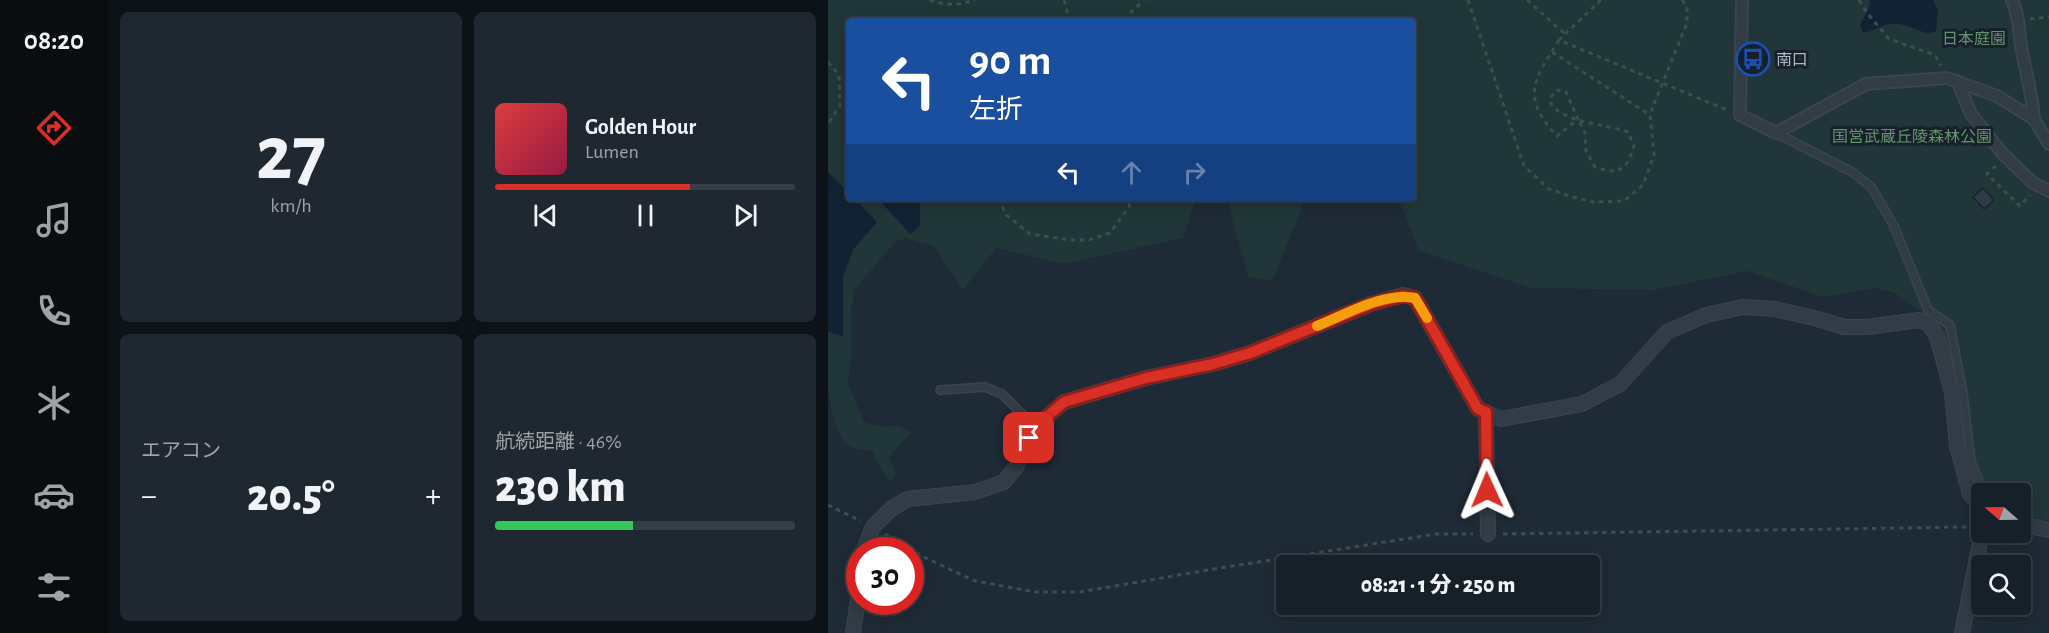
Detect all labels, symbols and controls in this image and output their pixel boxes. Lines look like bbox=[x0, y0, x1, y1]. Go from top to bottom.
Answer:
text: 08:20 bbox=[24, 27, 84, 54]
park label: 日本庭園 bbox=[1942, 31, 2006, 47]
text: 90 m bbox=[969, 40, 1051, 82]
bus stop icon: 南口 bbox=[1735, 41, 1771, 77]
icon: left bbox=[870, 42, 948, 120]
place label: 南口 bbox=[1776, 52, 1808, 68]
text: 左折 bbox=[969, 96, 1023, 123]
icon: directions bbox=[33, 107, 75, 149]
text: 27 bbox=[256, 116, 326, 194]
text: Golden Hour bbox=[585, 116, 696, 138]
park label: 国営武蔵丘陵森林公園 bbox=[1832, 128, 1992, 145]
text: Lumen bbox=[585, 142, 639, 162]
icon: left bbox=[1052, 156, 1085, 189]
icon: ahead bbox=[1115, 156, 1148, 189]
icon: right bbox=[1178, 156, 1211, 189]
text: km/h bbox=[270, 196, 312, 216]
icon: music bbox=[33, 199, 75, 241]
icon: previous bbox=[529, 199, 562, 232]
icon: pause bbox=[629, 199, 662, 232]
icon: next bbox=[729, 199, 762, 232]
icon: phone bbox=[33, 290, 75, 332]
icon: climate bbox=[33, 382, 75, 424]
pin bbox=[1003, 412, 1054, 463]
icon: arrive bbox=[1012, 421, 1045, 454]
text: 航続距離 · 46% bbox=[495, 432, 622, 452]
text: エアコン bbox=[141, 441, 221, 461]
position arrow bbox=[1455, 458, 1519, 522]
text: 230 km bbox=[495, 465, 626, 510]
icon: car bbox=[33, 474, 75, 516]
text: 20.5° bbox=[247, 474, 335, 519]
text: − bbox=[141, 480, 157, 513]
text: + bbox=[425, 480, 441, 513]
north arrow bbox=[1971, 483, 2031, 543]
map controls bbox=[1971, 483, 2031, 615]
speed limit sign: 30 bbox=[846, 537, 924, 615]
button: search bbox=[1971, 555, 2031, 615]
icon: filters bbox=[33, 566, 75, 608]
text: 08:21 · 1 分 · 250 m bbox=[1361, 574, 1515, 596]

